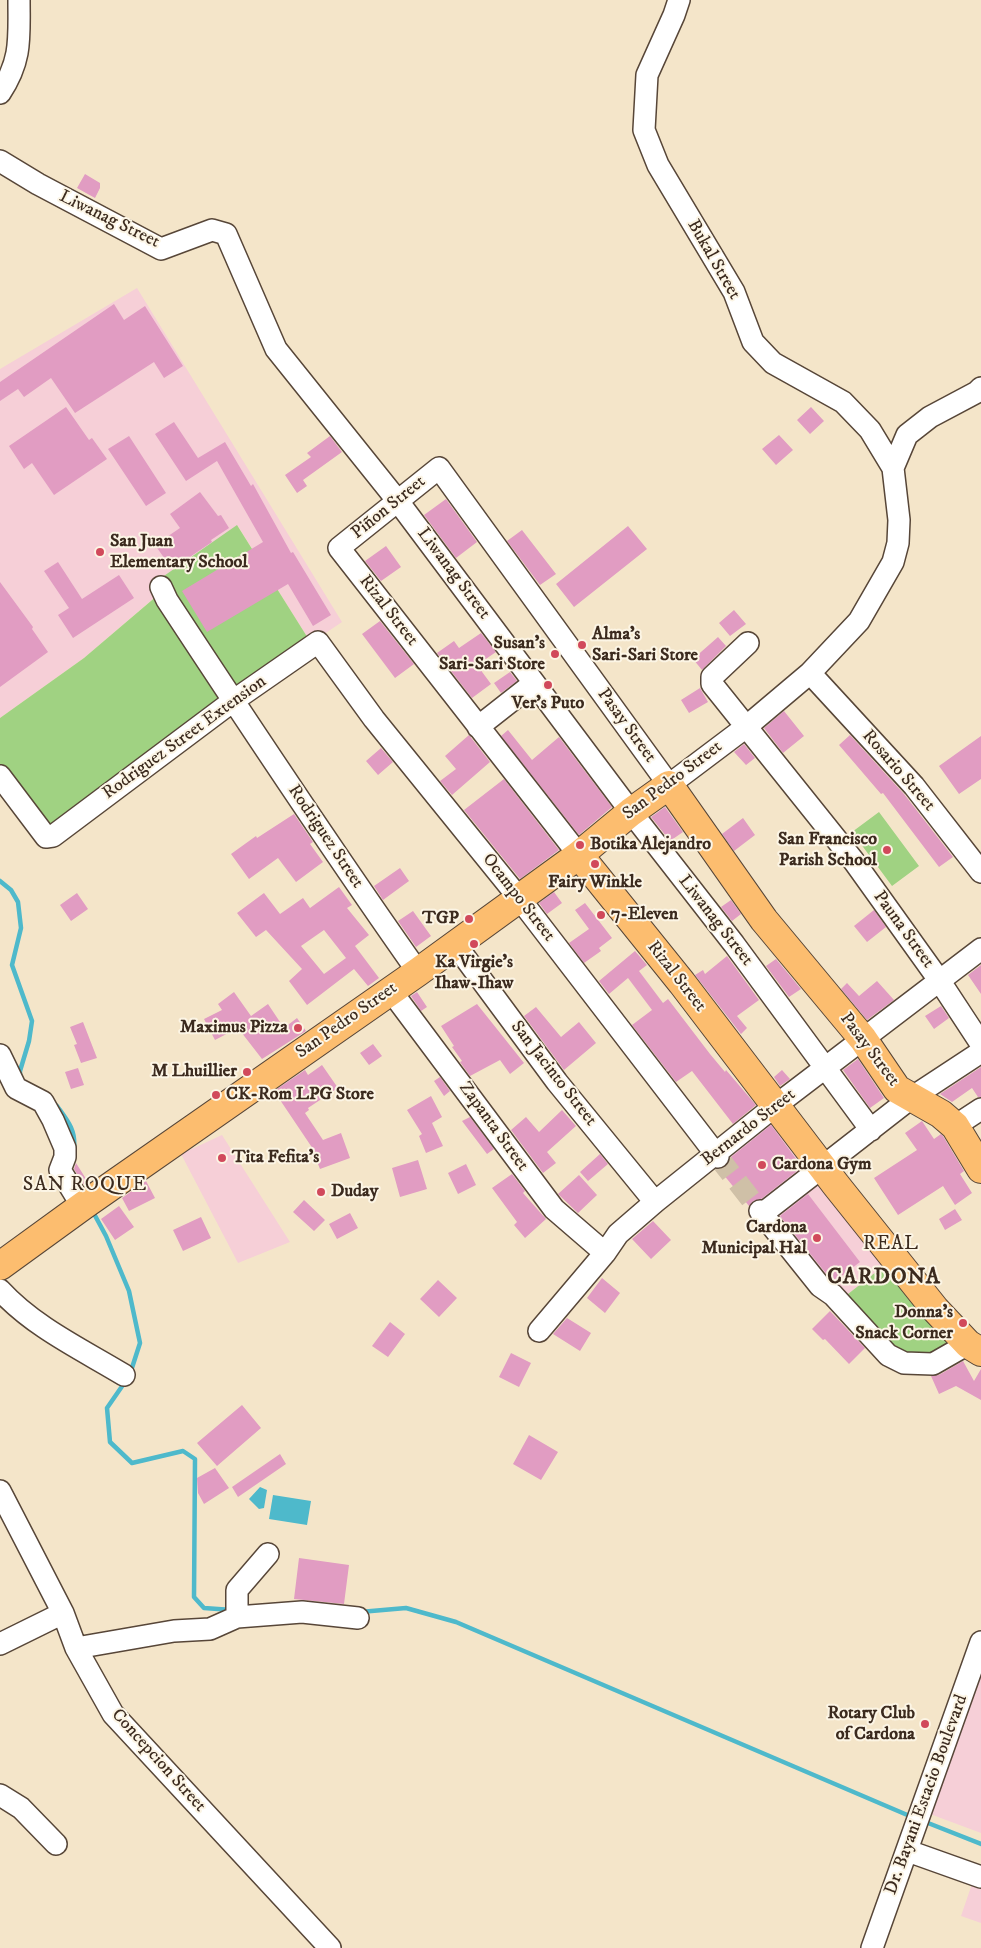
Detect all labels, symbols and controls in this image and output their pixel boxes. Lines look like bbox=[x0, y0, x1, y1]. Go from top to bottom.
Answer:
street label: Liwanag Street bbox=[55, 186, 163, 254]
street label: Bukal Street bbox=[682, 216, 744, 304]
street label: Piñon Street bbox=[348, 472, 430, 544]
street label: Liwanag Street bbox=[412, 524, 494, 624]
place label: San Juan Elementary School bbox=[110, 531, 248, 574]
marker: San Juan Elementary School bbox=[94, 546, 106, 558]
street label: Rizal Street bbox=[354, 571, 422, 651]
place label: Alma’s Sari-Sari Store bbox=[592, 624, 698, 666]
place label: Susan’s Sari-Sari Store bbox=[439, 633, 545, 676]
marker: Alma’s Sari-Sari Store bbox=[576, 639, 588, 651]
marker: Susan’s Sari-Sari Store bbox=[549, 648, 561, 660]
street label: Rodriguez Street Extension bbox=[99, 671, 271, 805]
marker: Ver’s Puto bbox=[542, 679, 554, 691]
street label: Pasay Street bbox=[592, 685, 660, 767]
place label: Ver’s Puto bbox=[512, 693, 584, 715]
street label: Rosario Street bbox=[857, 726, 939, 816]
street label: San Pedro Street bbox=[619, 737, 727, 825]
street label: Rodriguez Street bbox=[282, 781, 368, 893]
place label: San Francisco Parish School bbox=[778, 829, 877, 872]
place label: Botika Alejandro bbox=[590, 834, 711, 856]
marker: Botika Alejandro bbox=[574, 839, 586, 851]
marker: San Francisco Parish School bbox=[881, 844, 893, 856]
street label: Ocampo Street bbox=[477, 850, 559, 946]
marker: Fairy Winkle bbox=[589, 858, 601, 870]
street label: Liwanag Street bbox=[673, 871, 757, 971]
place label: Fairy Winkle bbox=[548, 872, 642, 894]
street label: Pauna Street bbox=[868, 887, 938, 973]
place label: 7-Eleven bbox=[611, 904, 678, 926]
place label: TGP bbox=[422, 908, 459, 930]
marker: 7-Eleven bbox=[595, 909, 607, 921]
marker: TGP bbox=[463, 913, 475, 925]
street label: Rizal Street bbox=[642, 937, 710, 1017]
marker: Ka Virgie’s Ihaw-Ihaw bbox=[468, 938, 480, 950]
place label: Ka Virgie’s Ihaw-Ihaw bbox=[434, 952, 514, 994]
street label: San Pedro Street bbox=[292, 978, 402, 1064]
street label: Pasay Street bbox=[834, 1009, 904, 1091]
place label: Maximus Pizza bbox=[180, 1017, 288, 1039]
street label: San Jacinto Street bbox=[505, 1017, 601, 1131]
marker: Maximus Pizza bbox=[292, 1022, 304, 1034]
place label: M Lhuillier bbox=[151, 1061, 237, 1083]
marker: M Lhuillier bbox=[241, 1066, 253, 1078]
street label: Zapanta Street bbox=[453, 1078, 533, 1176]
place label: CK-Rom LPG Store bbox=[226, 1084, 374, 1106]
street label: Bernardo Street bbox=[698, 1085, 800, 1171]
marker: CK-Rom LPG Store bbox=[210, 1089, 222, 1101]
place label: Tita Fefita’s bbox=[232, 1147, 319, 1169]
marker: Tita Fefita’s bbox=[216, 1152, 228, 1164]
place label: Cardona Gym bbox=[772, 1154, 872, 1176]
marker: Cardona Gym bbox=[756, 1159, 768, 1171]
district label: SAN ROQUE bbox=[22, 1174, 148, 1198]
place label: Duday bbox=[331, 1181, 378, 1203]
marker: Duday bbox=[315, 1186, 327, 1198]
place label: Cardona Municipal Hal bbox=[702, 1217, 807, 1260]
marker: Cardona Municipal Hal bbox=[811, 1232, 823, 1244]
district label: REAL bbox=[863, 1234, 919, 1256]
district label: CARDONA bbox=[826, 1265, 942, 1291]
place label: Donna's Snack Corner bbox=[855, 1302, 953, 1345]
marker: Donna's Snack Corner bbox=[957, 1317, 969, 1329]
street label: Dr. Bayani Estacio Boulevard bbox=[881, 1692, 973, 1898]
place label: Rotary Club of Cardona bbox=[827, 1703, 915, 1746]
street label: Concepcion Street bbox=[106, 1705, 210, 1817]
marker: Rotary Club of Cardona bbox=[919, 1718, 931, 1730]

